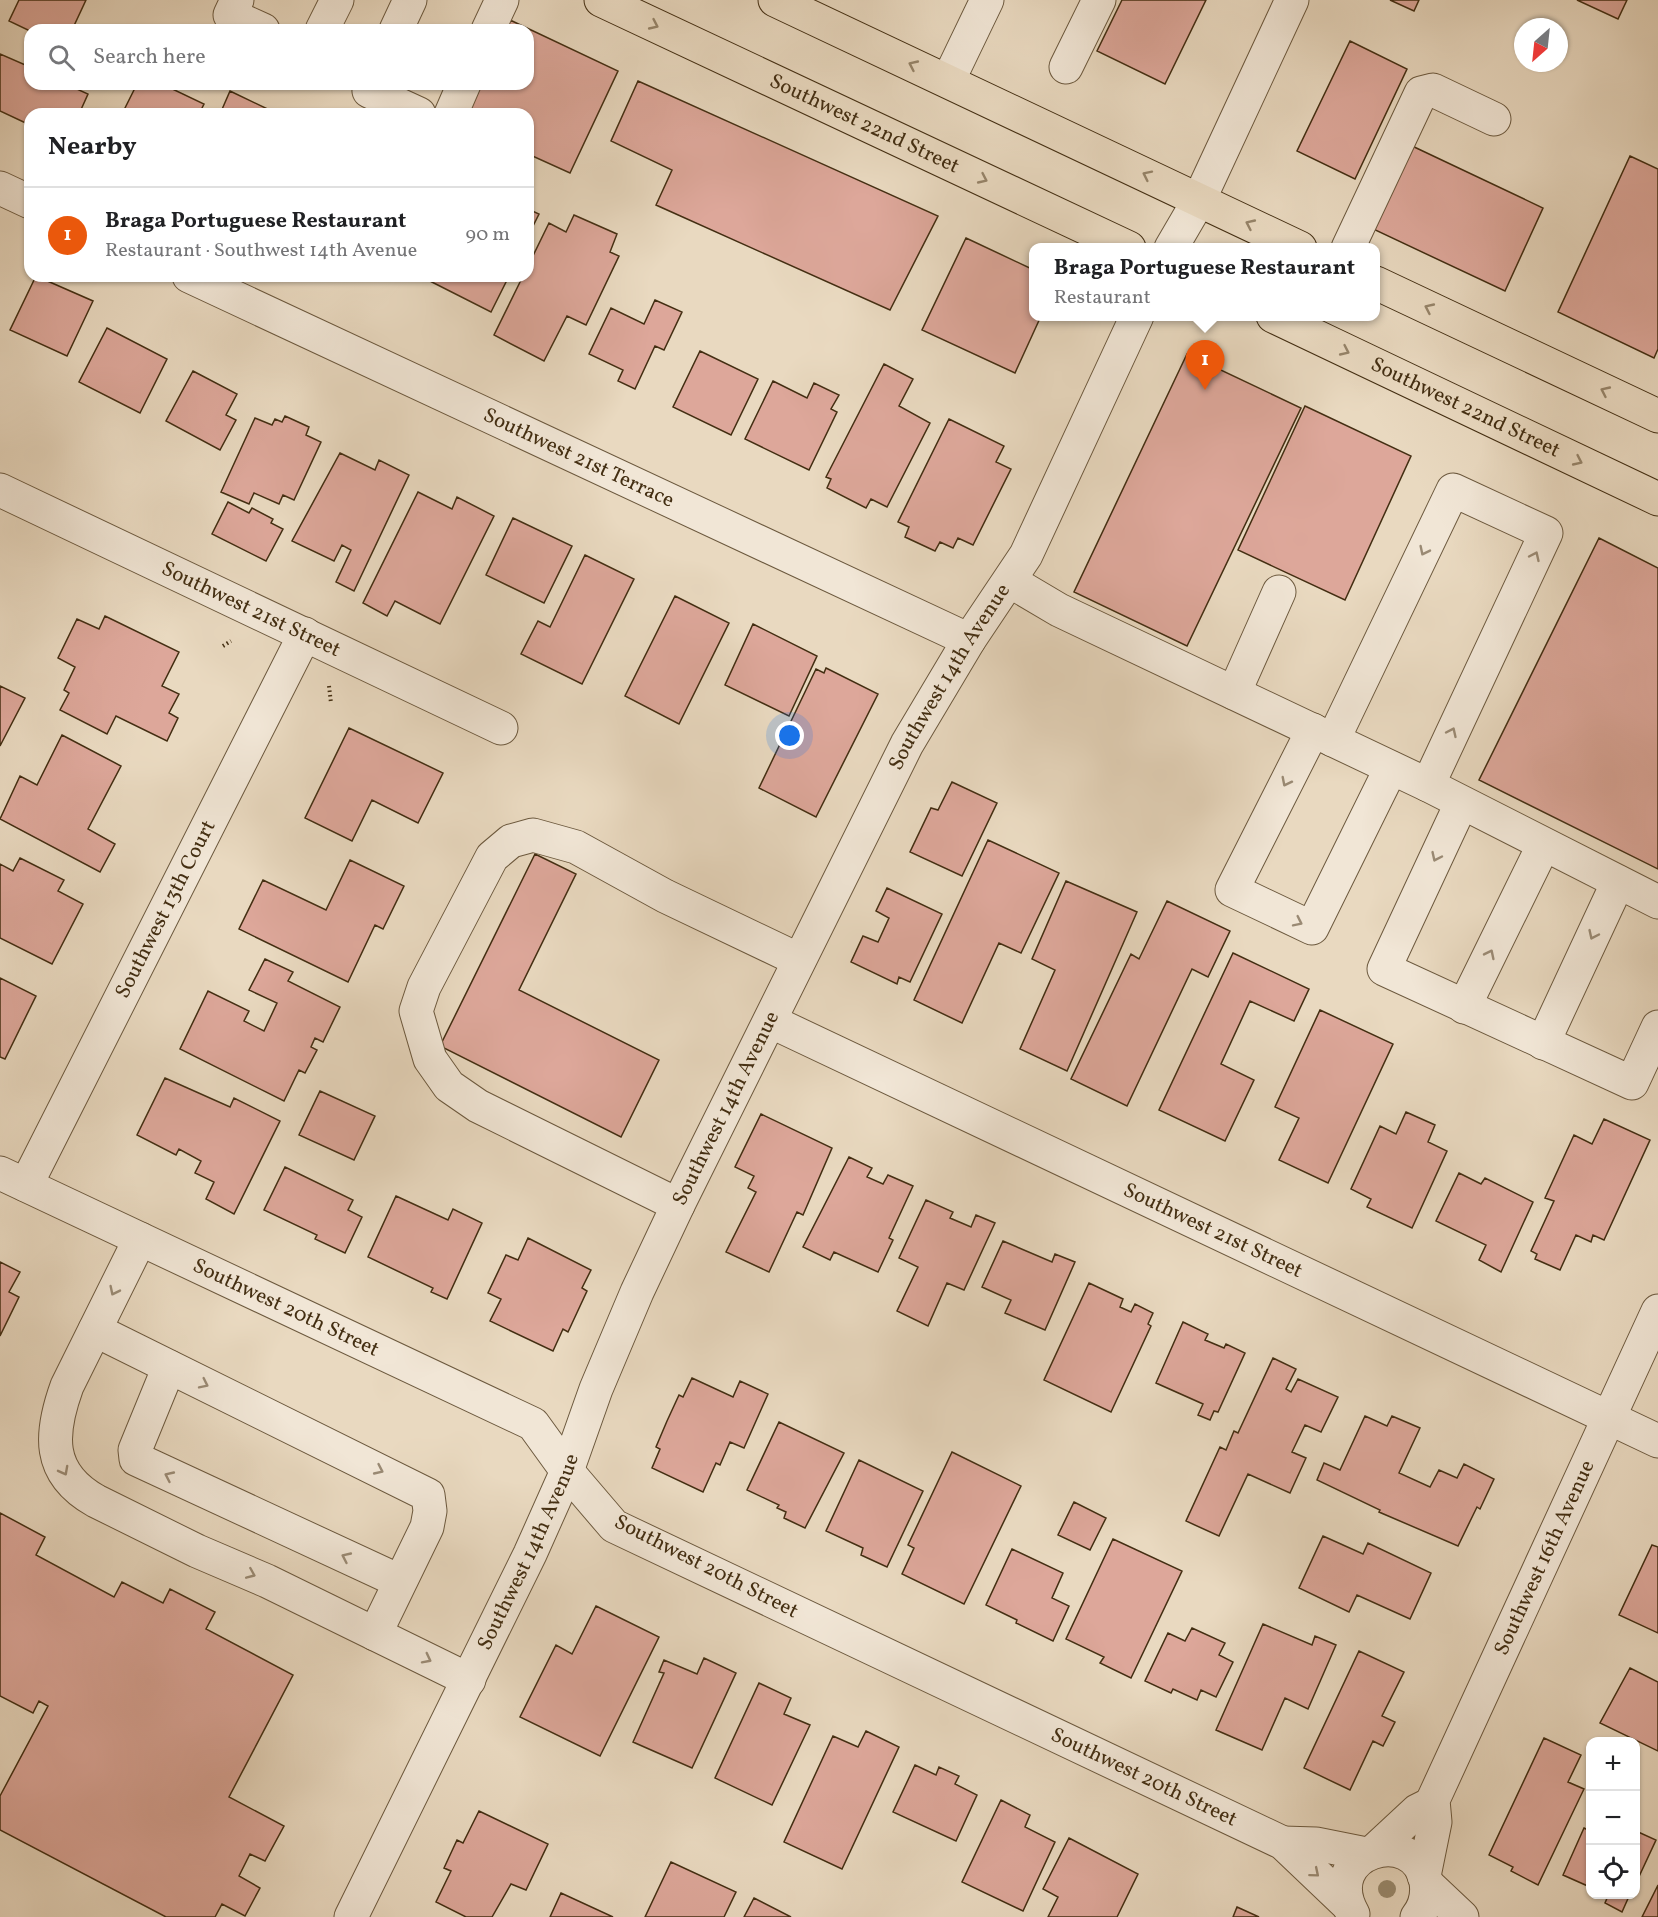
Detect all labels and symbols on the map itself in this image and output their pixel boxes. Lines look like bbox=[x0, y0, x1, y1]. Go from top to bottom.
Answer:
one-way arrow bbox=[648, 17, 659, 29]
north arrow bbox=[1514, 18, 1568, 72]
one-way arrow bbox=[909, 60, 920, 72]
street label: Southwest 22nd Street bbox=[765, 67, 964, 181]
one-way arrow bbox=[1142, 171, 1153, 183]
one-way arrow bbox=[976, 172, 987, 184]
one-way arrow bbox=[1245, 219, 1256, 231]
one-way arrow bbox=[1424, 304, 1435, 316]
pin: 1 bbox=[1186, 340, 1224, 390]
one-way arrow bbox=[1339, 343, 1350, 355]
street label: Southwest 22nd Street bbox=[1366, 350, 1565, 465]
one-way arrow bbox=[1601, 387, 1612, 399]
street label: Southwest 21st Terrace bbox=[478, 401, 679, 515]
one-way arrow bbox=[1572, 454, 1583, 466]
one-way arrow bbox=[1420, 545, 1432, 556]
one-way arrow bbox=[1528, 551, 1540, 562]
street label: Southwest 21st Street bbox=[157, 554, 346, 664]
street label: Southwest 14th Avenue bbox=[882, 578, 1017, 775]
your location bbox=[775, 721, 804, 750]
one-way arrow bbox=[1445, 728, 1457, 739]
one-way arrow bbox=[1282, 776, 1294, 787]
street label: Southwest 13th Court bbox=[108, 815, 223, 1003]
one-way arrow bbox=[1432, 851, 1444, 862]
one-way arrow bbox=[1292, 915, 1303, 926]
one-way arrow bbox=[1588, 928, 1600, 939]
one-way arrow bbox=[1482, 950, 1494, 961]
street label: Southwest 14th Avenue bbox=[665, 1006, 787, 1211]
street label: Southwest 21st Street bbox=[1118, 1176, 1307, 1285]
street label: Southwest 20th Street bbox=[188, 1251, 384, 1364]
one-way arrow bbox=[109, 1285, 121, 1296]
one-way arrow bbox=[197, 1377, 208, 1389]
street label: Southwest 14th Avenue bbox=[470, 1450, 586, 1655]
street label: Southwest 16th Avenue bbox=[1487, 1455, 1602, 1660]
one-way arrow bbox=[373, 1462, 384, 1474]
one-way arrow bbox=[57, 1465, 69, 1476]
one-way arrow bbox=[164, 1471, 175, 1483]
street label: Southwest 20th Street bbox=[609, 1508, 803, 1626]
one-way arrow bbox=[342, 1553, 353, 1565]
one-way arrow bbox=[245, 1567, 256, 1579]
one-way arrow bbox=[420, 1652, 431, 1663]
street label: Southwest 20th Street bbox=[1046, 1721, 1242, 1834]
one-way arrow bbox=[1308, 1865, 1319, 1876]

